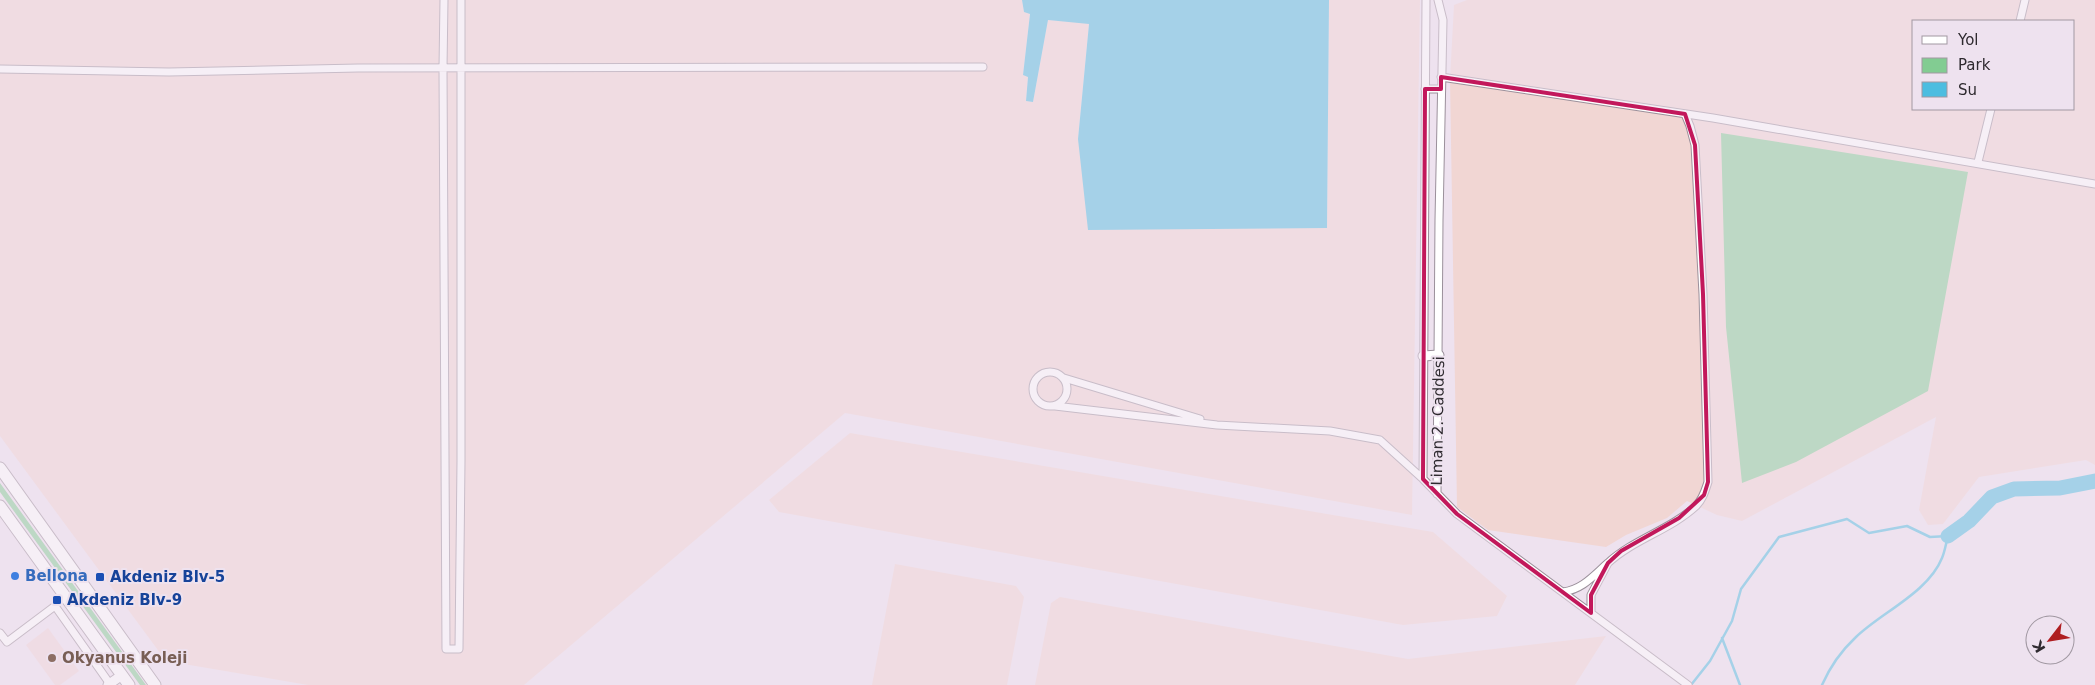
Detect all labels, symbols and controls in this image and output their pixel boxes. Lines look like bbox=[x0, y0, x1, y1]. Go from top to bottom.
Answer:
legend bbox=[1912, 20, 2075, 110]
text: Yol bbox=[1957, 31, 1979, 49]
text: Park bbox=[1958, 56, 1991, 74]
text: Su bbox=[1958, 81, 1977, 99]
street label: Liman 2. Caddesi bbox=[1428, 356, 1448, 486]
place label: Bellona bbox=[25, 567, 88, 585]
place label: Akdeniz Blv-5 bbox=[110, 568, 225, 586]
marker: Bellona bbox=[9, 570, 21, 582]
marker: Akdeniz Blv-5 bbox=[94, 571, 106, 583]
place label: Akdeniz Blv-9 bbox=[67, 591, 182, 609]
marker: Akdeniz Blv-9 bbox=[51, 594, 63, 606]
north arrow bbox=[2025, 615, 2075, 665]
text: K bbox=[2029, 637, 2049, 655]
place label: Okyanus Koleji bbox=[62, 649, 187, 667]
marker: Okyanus Koleji bbox=[46, 652, 58, 664]

